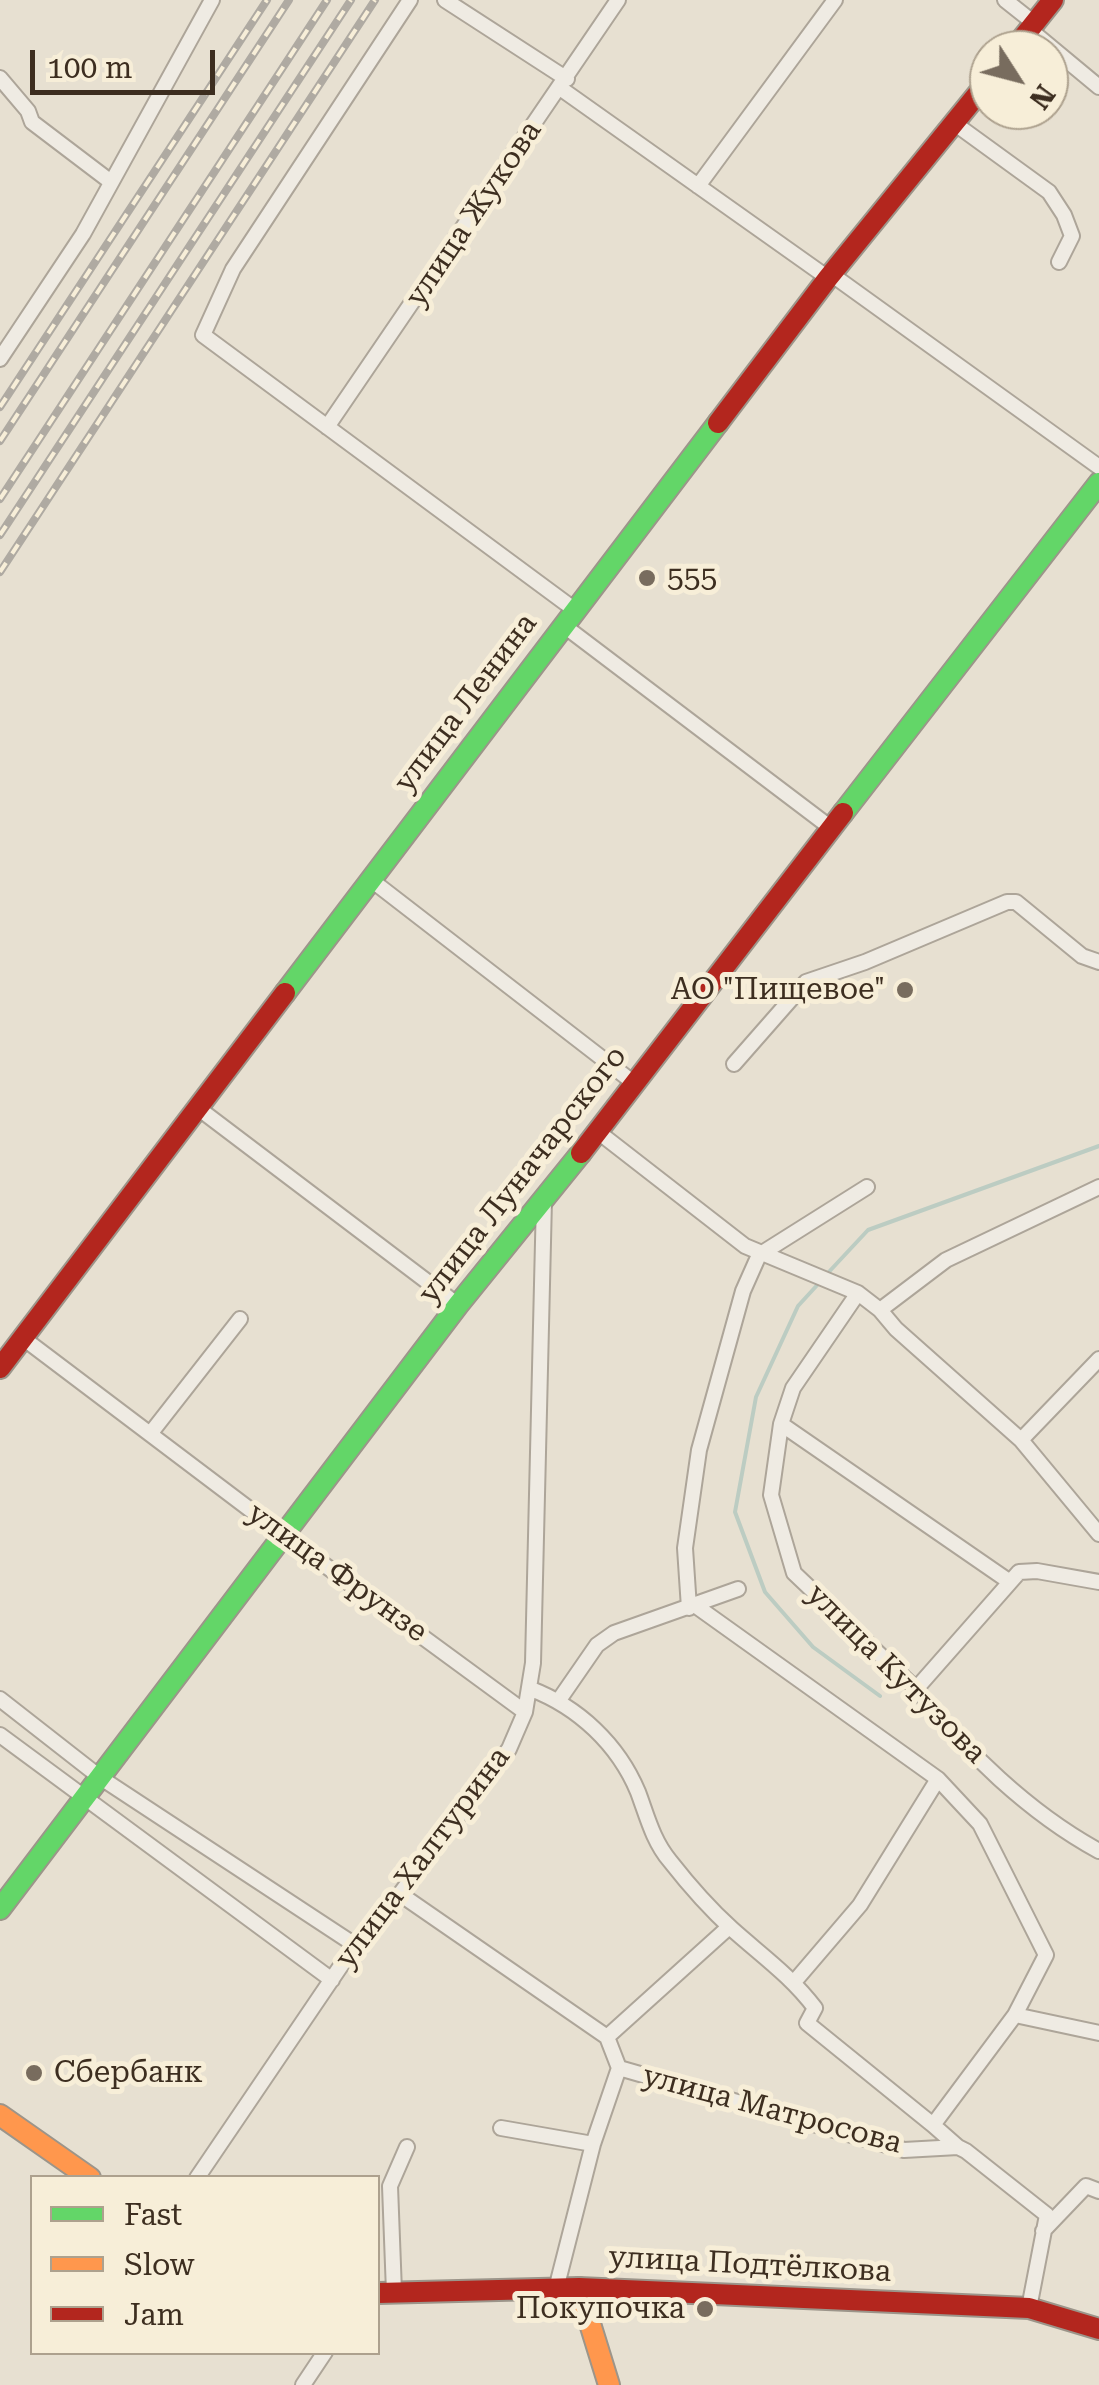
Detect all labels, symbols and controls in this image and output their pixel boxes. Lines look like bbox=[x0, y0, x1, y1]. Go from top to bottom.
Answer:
scale bar bbox=[35, 30, 220, 92]
north arrow bbox=[969, 30, 1069, 130]
text: 100 m bbox=[47, 50, 132, 85]
text: N bbox=[1022, 78, 1062, 115]
street label: улица Жукова bbox=[399, 114, 549, 314]
place label: 555 bbox=[667, 560, 717, 596]
marker: 555 bbox=[636, 567, 658, 589]
street label: улица Ленина bbox=[387, 607, 545, 799]
place label: АО "Пищевое" bbox=[671, 972, 885, 1008]
marker: АО "Пищевое" bbox=[894, 979, 916, 1001]
street label: улица Луначарского bbox=[411, 1039, 635, 1311]
street label: улица Фрунзе bbox=[240, 1496, 434, 1650]
street label: улица Кутузова bbox=[799, 1577, 993, 1771]
street label: улица Халтурина bbox=[328, 1740, 518, 1976]
place label: Сбербанк bbox=[54, 2055, 203, 2091]
street label: улица Матросова bbox=[638, 2058, 906, 2162]
marker: Сбербанк bbox=[23, 2062, 45, 2084]
legend bbox=[30, 2175, 380, 2355]
text: Fast bbox=[124, 2197, 182, 2232]
street label: улица Подтёлкова bbox=[608, 2240, 892, 2290]
text: Slow bbox=[124, 2247, 195, 2282]
place label: Покупочка bbox=[516, 2291, 685, 2327]
text: Jam bbox=[124, 2297, 184, 2332]
marker: Покупочка bbox=[694, 2298, 716, 2320]

